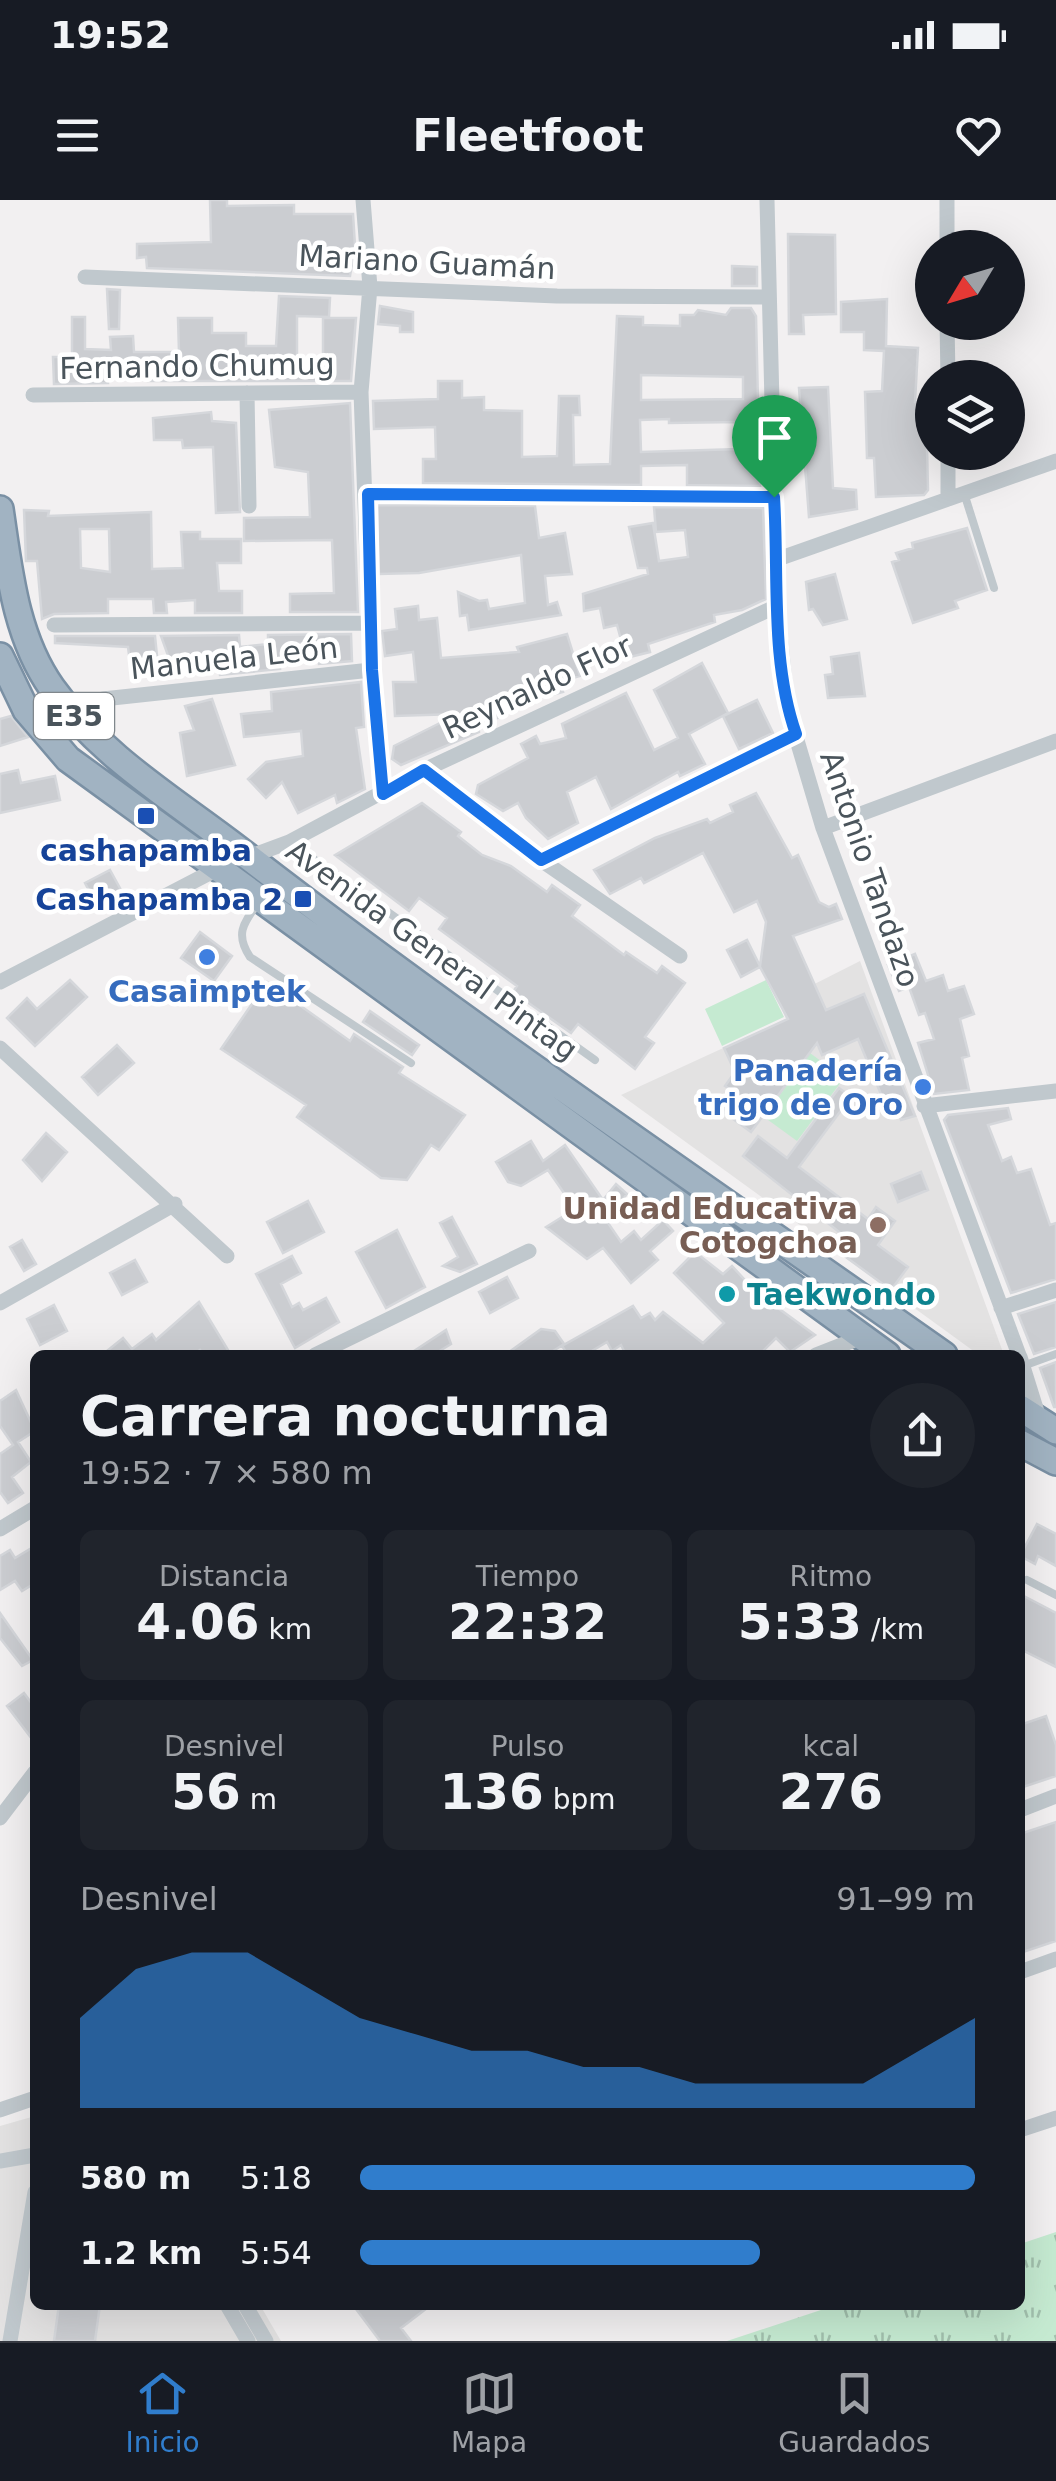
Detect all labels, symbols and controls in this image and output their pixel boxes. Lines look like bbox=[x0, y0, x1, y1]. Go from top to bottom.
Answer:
text: 19:52 bbox=[50, 13, 171, 57]
icon: menu bbox=[50, 108, 105, 163]
icon: heart bbox=[951, 108, 1006, 163]
text: Fleetfoot bbox=[412, 109, 644, 162]
north arrow bbox=[915, 230, 1025, 340]
map controls bbox=[915, 230, 1025, 470]
street label: Mariano Guamán bbox=[298, 238, 556, 286]
street label: Fernando Chumug bbox=[59, 346, 335, 386]
button: layers bbox=[915, 360, 1025, 470]
pin bbox=[732, 395, 817, 498]
icon: arrive bbox=[747, 410, 802, 465]
street label: Reynaldo Flor bbox=[437, 628, 638, 746]
street label: Manuela León bbox=[128, 630, 340, 686]
road number: E35 bbox=[34, 693, 114, 739]
street label: Antonio Tandazo bbox=[813, 746, 927, 992]
marker: cashapamba bbox=[135, 805, 157, 827]
place label: cashapamba bbox=[40, 833, 252, 868]
street label: Avenida General Pintag bbox=[280, 833, 584, 1067]
place label: Cashapamba 2 bbox=[35, 882, 283, 917]
marker: Cashapamba 2 bbox=[292, 888, 314, 910]
marker: Casaimptek bbox=[196, 946, 218, 968]
place label: Casaimptek bbox=[108, 974, 307, 1009]
place label: Panadería trigo de Oro bbox=[698, 1053, 903, 1122]
marker: Panadería trigo de Oro bbox=[912, 1076, 934, 1098]
place label: Unidad Educativa Cotogchoa bbox=[563, 1191, 858, 1260]
marker: Unidad Educativa Cotogchoa bbox=[867, 1214, 889, 1236]
place label: Taekwondo bbox=[747, 1277, 936, 1312]
marker: Taekwondo bbox=[716, 1283, 738, 1305]
button: share bbox=[870, 1383, 975, 1488]
text: Carrera nocturna bbox=[80, 1384, 611, 1448]
text: 19:52 · 7 × 580 m bbox=[80, 1454, 373, 1492]
text: Distancia bbox=[159, 1560, 289, 1593]
text: Tiempo bbox=[476, 1560, 579, 1593]
text: Ritmo bbox=[790, 1560, 872, 1593]
text: 4.06 bbox=[136, 1593, 260, 1651]
text: 22:32 bbox=[448, 1593, 607, 1651]
text: 5:33 bbox=[738, 1593, 862, 1651]
text: km bbox=[260, 1613, 312, 1646]
text: /km bbox=[862, 1613, 924, 1646]
text: Desnivel bbox=[164, 1730, 284, 1763]
text: Pulso bbox=[491, 1730, 564, 1763]
text: kcal bbox=[803, 1730, 859, 1763]
text: 56 bbox=[171, 1763, 241, 1821]
text: 136 bbox=[439, 1763, 544, 1821]
text: 276 bbox=[779, 1763, 883, 1821]
text: m bbox=[241, 1783, 277, 1816]
text: bpm bbox=[544, 1783, 616, 1816]
text: Desnivel bbox=[80, 1880, 218, 1918]
text: 91–99 m bbox=[836, 1880, 975, 1918]
text: 580 m bbox=[80, 2159, 191, 2197]
text: 5:18 bbox=[240, 2159, 312, 2197]
text: 1.2 km bbox=[80, 2234, 202, 2272]
text: 5:54 bbox=[240, 2234, 312, 2272]
tab: Inicio bbox=[126, 2366, 200, 2459]
tab: Mapa bbox=[451, 2366, 527, 2459]
tab: Guardados bbox=[778, 2366, 930, 2459]

